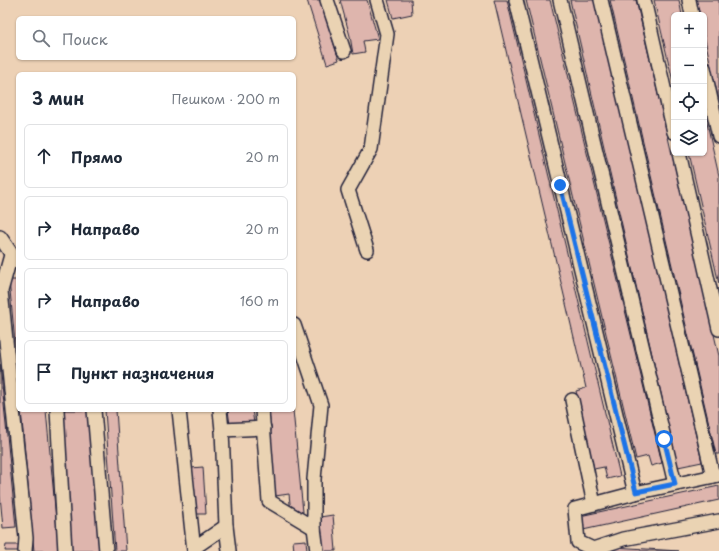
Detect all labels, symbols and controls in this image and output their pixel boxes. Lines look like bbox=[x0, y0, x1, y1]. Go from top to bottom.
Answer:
map controls bbox=[671, 12, 707, 156]
button: + bbox=[671, 12, 707, 48]
search box bbox=[16, 16, 296, 60]
icon: search bbox=[30, 27, 52, 49]
text: Поиск bbox=[62, 27, 108, 50]
button: − bbox=[671, 48, 707, 84]
button: locate bbox=[671, 84, 707, 120]
text: 3 мин bbox=[32, 85, 84, 111]
text: Пешком · 200 m bbox=[171, 89, 280, 108]
button: layers bbox=[671, 120, 707, 156]
icon: ahead bbox=[33, 145, 55, 167]
text: Прямо bbox=[71, 145, 122, 168]
text: 20 m bbox=[245, 147, 279, 166]
route end bbox=[551, 176, 569, 194]
icon: right bbox=[33, 217, 55, 239]
text: Направо bbox=[71, 217, 140, 240]
text: 20 m bbox=[245, 219, 279, 238]
icon: right bbox=[33, 289, 55, 311]
text: Направо bbox=[71, 289, 140, 312]
text: 160 m bbox=[240, 291, 279, 310]
icon: arrive bbox=[33, 361, 55, 383]
text: Пункт назначения bbox=[71, 361, 214, 384]
route start bbox=[655, 430, 673, 448]

